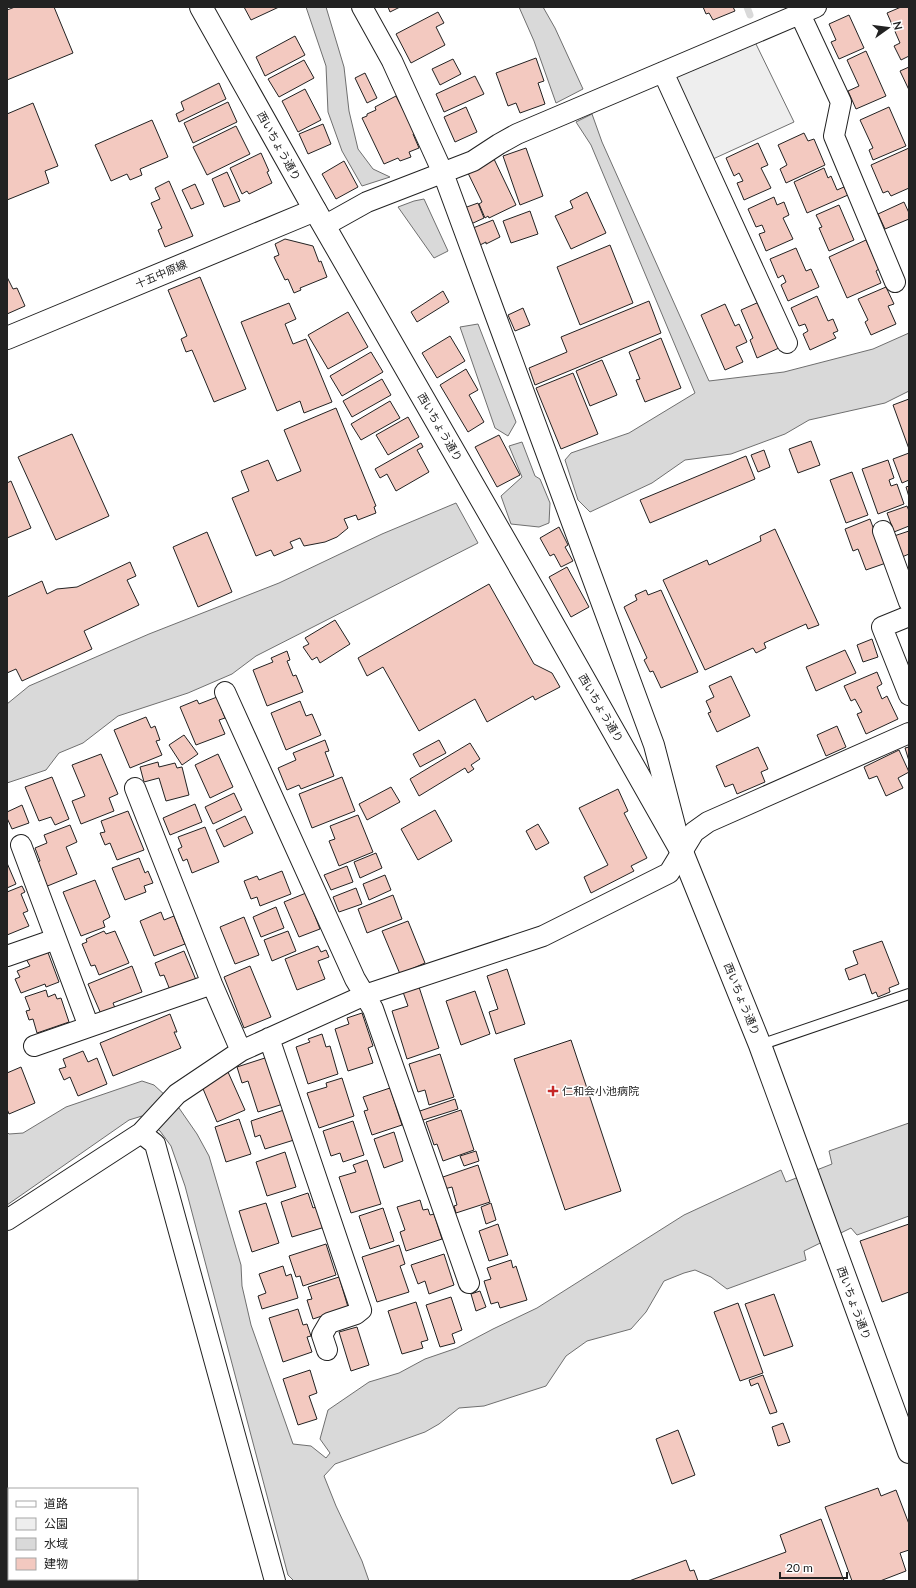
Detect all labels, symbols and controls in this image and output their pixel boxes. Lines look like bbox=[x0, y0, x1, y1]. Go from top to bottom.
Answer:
north arrow bbox=[868, 8, 908, 48]
text: N bbox=[891, 20, 906, 31]
street label: 西いちょう通り bbox=[255, 109, 304, 183]
street label: 十五中原線 bbox=[133, 257, 189, 290]
street label: 西いちょう通り bbox=[416, 390, 465, 463]
street label: 西いちょう通り bbox=[577, 671, 626, 744]
street label: 西いちょう通り bbox=[722, 961, 763, 1037]
place label: 仁和会小池病院 bbox=[562, 1084, 639, 1097]
marker: 仁和会小池病院 bbox=[547, 1085, 559, 1097]
street label: 西いちょう通り bbox=[835, 1264, 874, 1341]
legend bbox=[8, 1488, 138, 1580]
text: 道路 bbox=[44, 1496, 68, 1511]
text: 公園 bbox=[44, 1516, 68, 1531]
text: 水域 bbox=[44, 1536, 68, 1551]
scale bar bbox=[780, 1554, 847, 1580]
text: 建物 bbox=[44, 1556, 68, 1571]
text: 20 m bbox=[786, 1560, 813, 1575]

